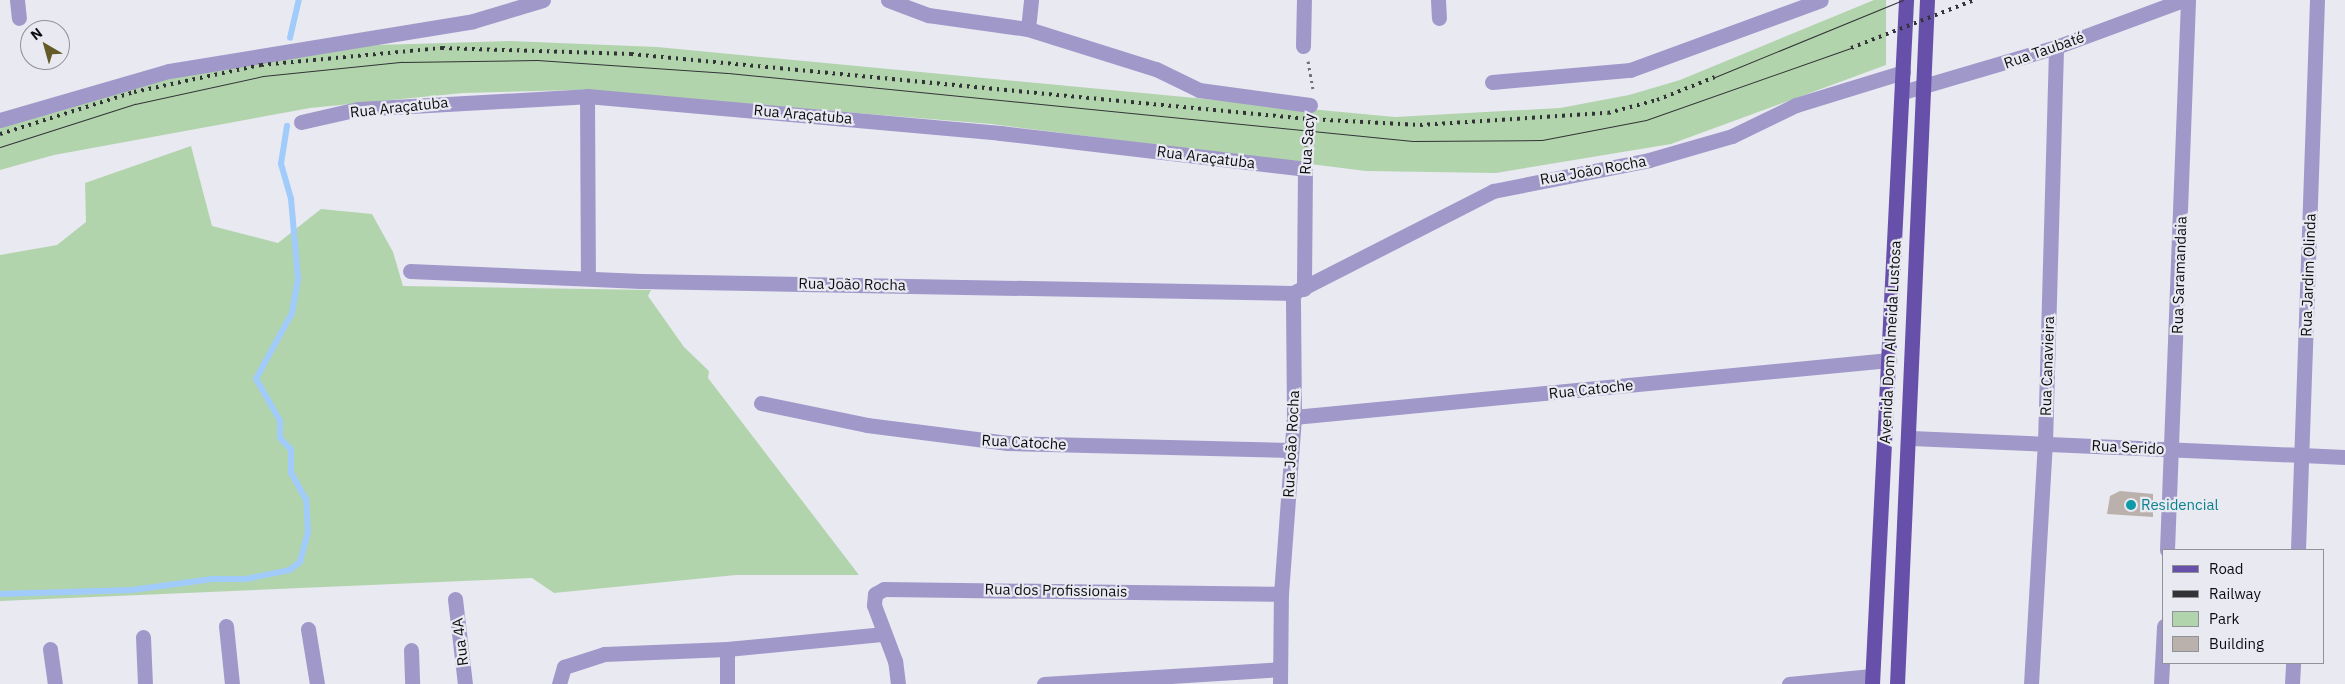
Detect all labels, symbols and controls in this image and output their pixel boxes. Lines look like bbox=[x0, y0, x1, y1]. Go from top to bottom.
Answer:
north arrow bbox=[20, 20, 70, 70]
text: N bbox=[27, 24, 46, 44]
street label: Rua Taubaté bbox=[2001, 28, 2087, 72]
street label: Rua Araçatuba bbox=[349, 93, 449, 121]
street label: Rua Araçatuba bbox=[753, 101, 853, 127]
street label: Rua Sacy bbox=[1296, 113, 1318, 175]
street label: Rua Araçatuba bbox=[1156, 142, 1256, 172]
street label: Rua João Rocha bbox=[1538, 152, 1648, 188]
street label: Rua Jardim Olinda bbox=[2297, 213, 2319, 337]
street label: Rua Saramandaia bbox=[2168, 216, 2190, 334]
street label: Avenida Dom Almeida Lustosa bbox=[1876, 240, 1904, 444]
street label: Rua João Rocha bbox=[798, 274, 906, 294]
street label: Rua Canavieira bbox=[2036, 316, 2058, 416]
street label: Rua Catoche bbox=[1548, 376, 1634, 402]
street label: Rua João Rocha bbox=[1279, 390, 1303, 498]
street label: Rua Catoche bbox=[981, 431, 1067, 453]
street label: Rua Serido bbox=[2091, 436, 2165, 458]
place label: Residencial bbox=[2141, 496, 2219, 514]
marker: Residencial bbox=[2125, 499, 2137, 511]
legend bbox=[2162, 549, 2325, 664]
text: Road bbox=[2209, 559, 2244, 578]
street label: Rua dos Profissionais bbox=[984, 580, 1128, 600]
text: Railway bbox=[2209, 584, 2261, 603]
text: Park bbox=[2209, 609, 2239, 628]
street label: Rua 4A bbox=[448, 617, 472, 667]
text: Building bbox=[2209, 634, 2264, 653]

